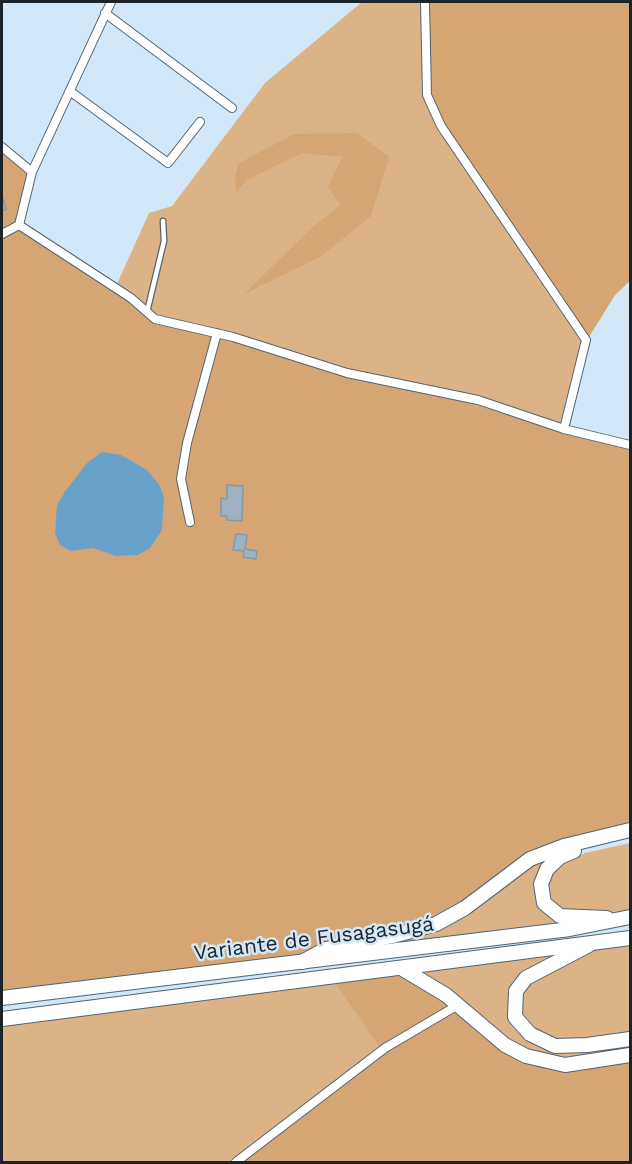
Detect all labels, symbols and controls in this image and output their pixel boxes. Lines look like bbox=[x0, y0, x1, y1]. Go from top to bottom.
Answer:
street label: Variante de Fusagasugá bbox=[193, 912, 435, 966]

